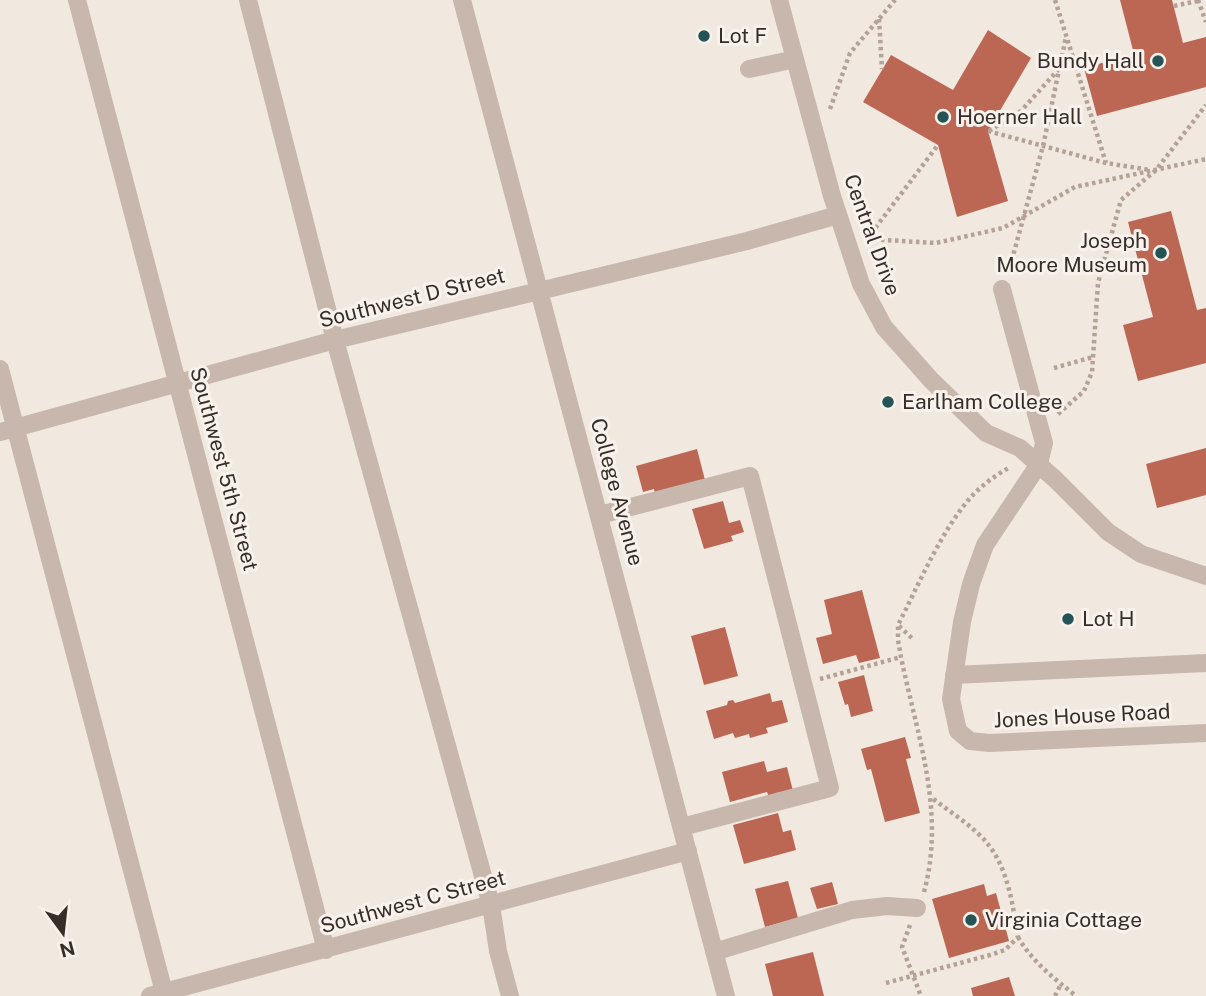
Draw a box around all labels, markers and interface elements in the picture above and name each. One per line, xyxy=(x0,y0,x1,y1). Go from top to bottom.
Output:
place label: Lot F xyxy=(718,23,767,48)
marker: Lot F xyxy=(696,28,712,44)
place label: Bundy Hall xyxy=(1037,48,1144,73)
marker: Bundy Hall xyxy=(1150,53,1166,69)
place label: Hoerner Hall xyxy=(957,104,1082,129)
marker: Hoerner Hall xyxy=(935,109,951,125)
street label: Central Drive xyxy=(839,171,906,299)
place label: Joseph Moore Museum xyxy=(996,228,1147,277)
marker: Joseph Moore Museum xyxy=(1153,245,1169,261)
street label: Southwest D Street xyxy=(316,262,507,333)
street label: Southwest 5th Street xyxy=(185,364,264,573)
place label: Earlham College xyxy=(902,389,1063,414)
marker: Earlham College xyxy=(880,394,896,410)
street label: College Avenue xyxy=(586,415,649,568)
place label: Lot H xyxy=(1082,606,1134,631)
marker: Lot H xyxy=(1060,611,1076,627)
street label: Jones House Road xyxy=(993,698,1171,733)
street label: Southwest C Street xyxy=(318,865,508,938)
north arrow xyxy=(28,898,98,968)
place label: Virginia Cottage xyxy=(985,907,1142,932)
marker: Virginia Cottage xyxy=(963,912,979,928)
text: N xyxy=(57,937,77,962)

